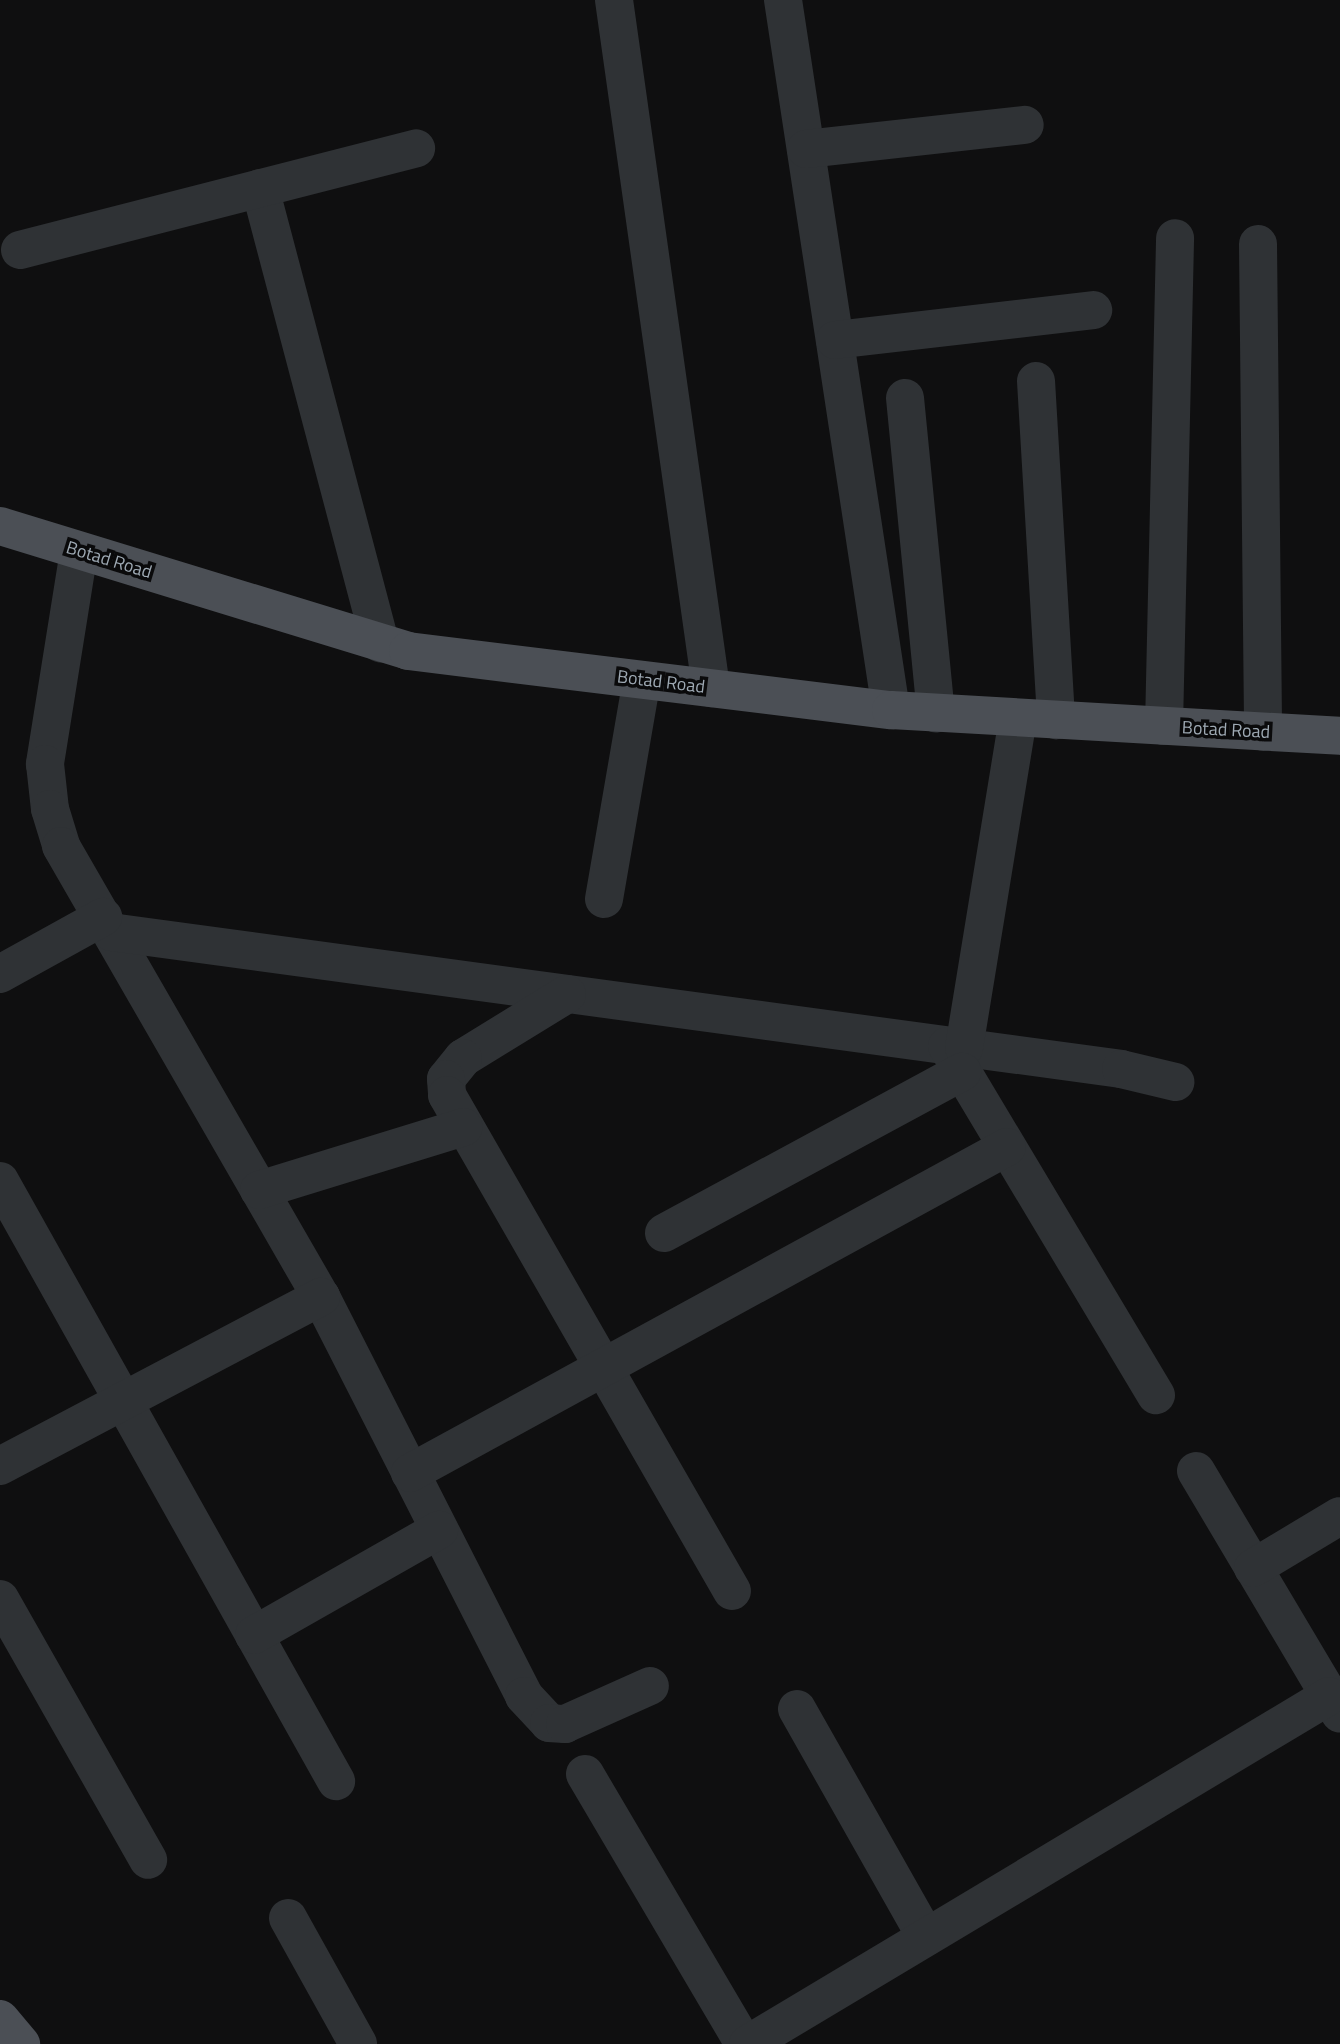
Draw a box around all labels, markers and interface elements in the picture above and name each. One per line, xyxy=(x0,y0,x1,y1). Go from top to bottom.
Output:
street label: Botad Road xyxy=(64,537,154,583)
street label: Botad Road xyxy=(616,666,706,698)
street label: Botad Road xyxy=(1181,717,1271,743)

